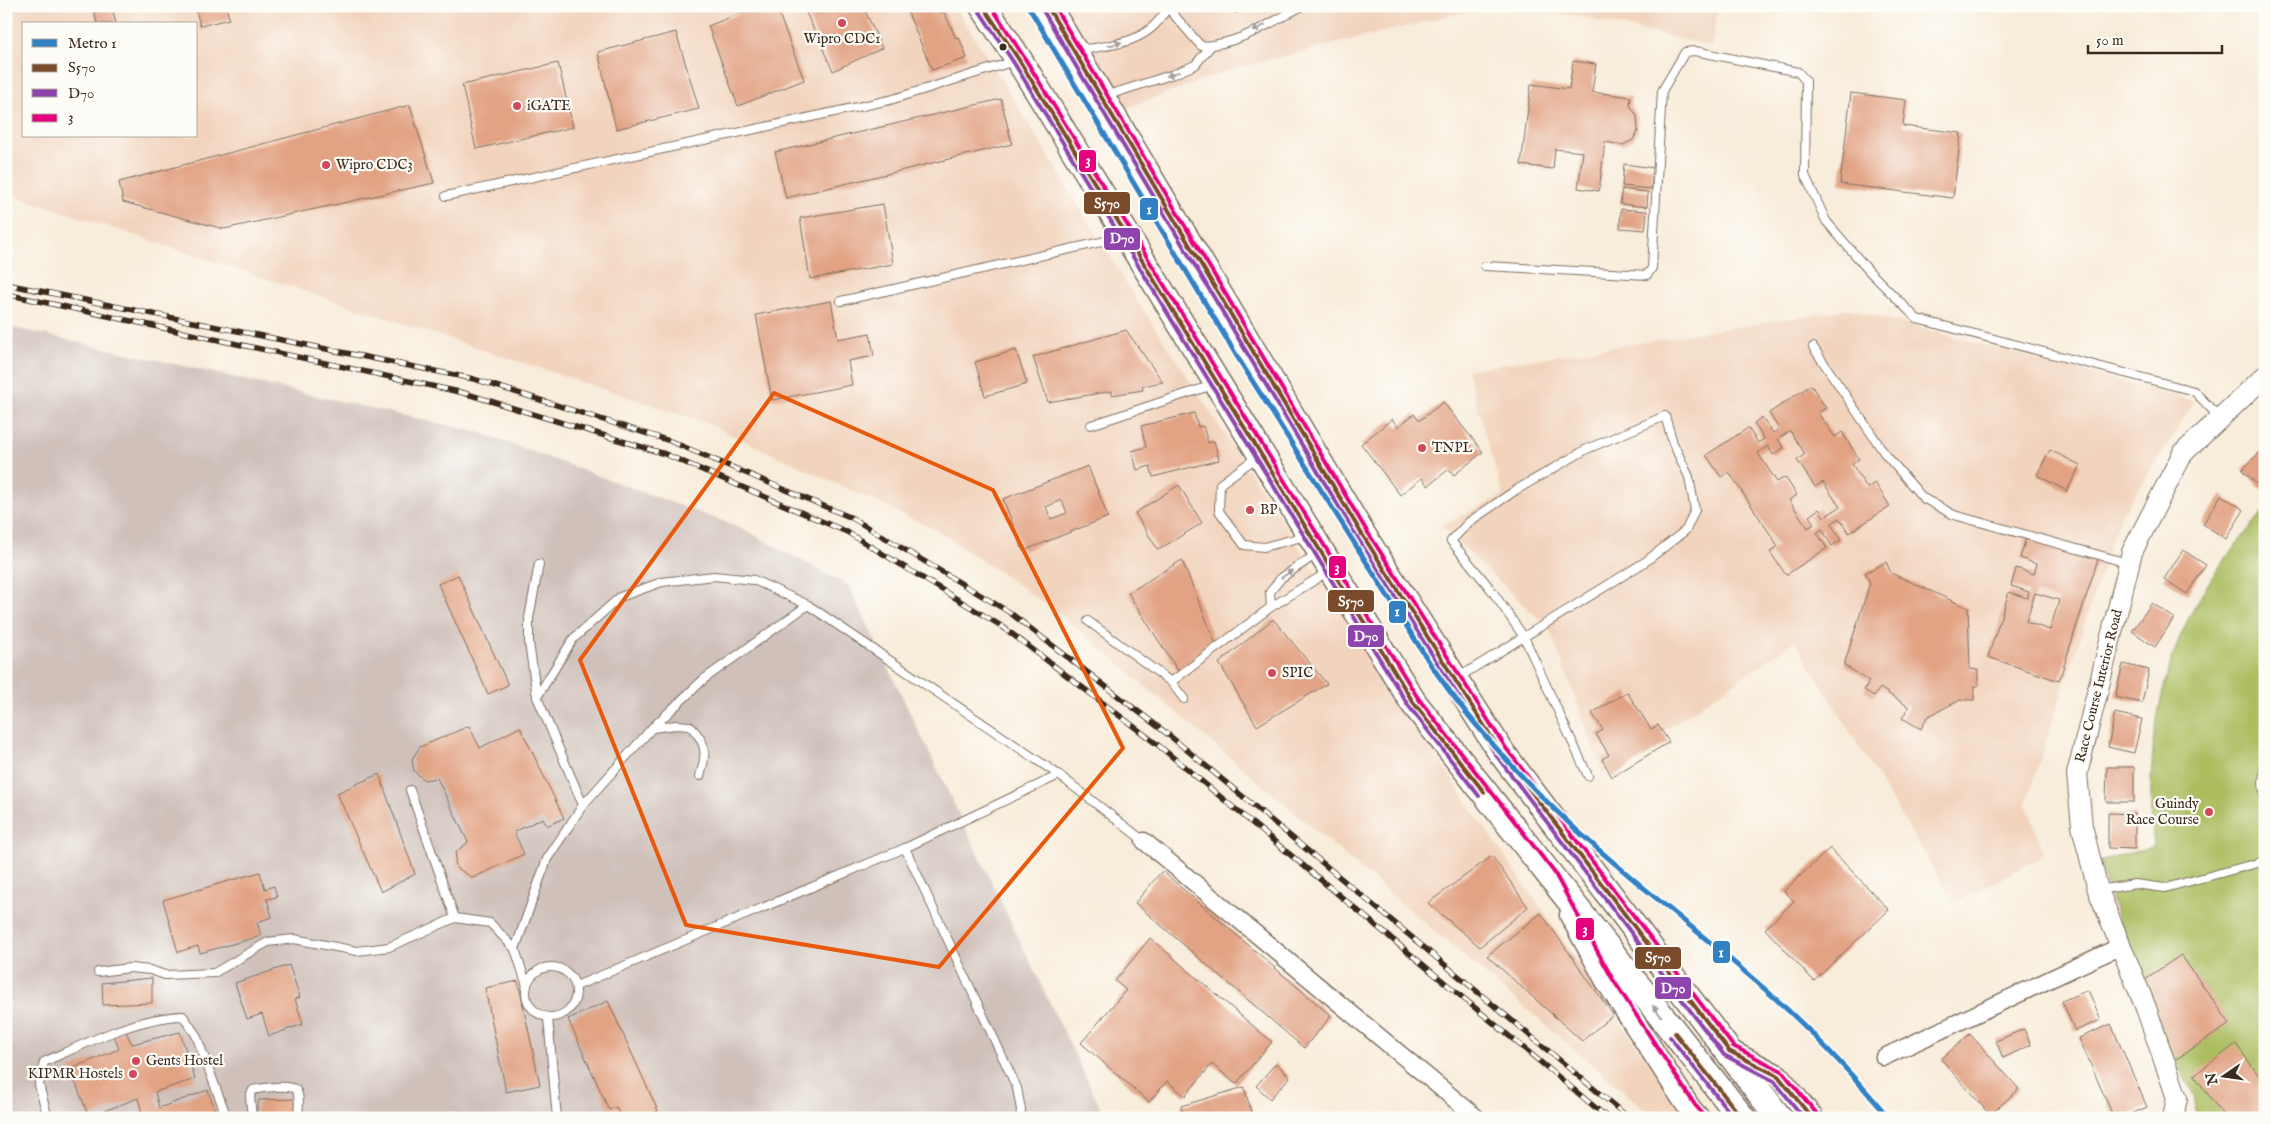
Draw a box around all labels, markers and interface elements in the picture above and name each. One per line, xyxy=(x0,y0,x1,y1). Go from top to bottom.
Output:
marker: Wipro CDC1 xyxy=(836,17,848,29)
legend xyxy=(22,22,198,138)
scale bar xyxy=(2088,22,2222,54)
one-way arrow xyxy=(1252,24,1266,32)
place label: Wipro CDC1 xyxy=(804,30,880,48)
text: 50 m xyxy=(2096,31,2124,50)
text: Metro 1 xyxy=(68,34,116,53)
one-way arrow xyxy=(1108,40,1123,48)
unlabelled marker xyxy=(998,42,1008,52)
text: S570 xyxy=(68,58,96,77)
one-way arrow xyxy=(1165,70,1180,78)
text: D70 xyxy=(68,84,94,103)
place label: iGATE xyxy=(527,97,571,115)
marker: iGATE xyxy=(511,100,523,112)
text: 3 xyxy=(68,108,74,127)
line badge: 3 xyxy=(1078,149,1097,173)
text: 3 xyxy=(1085,152,1091,170)
place label: Wipro CDC3 xyxy=(336,156,413,174)
marker: Wipro CDC3 xyxy=(320,159,332,171)
line badge: S570 xyxy=(1083,191,1131,215)
text: S570 xyxy=(1094,195,1120,213)
line badge: 1 xyxy=(1139,197,1159,221)
text: 1 xyxy=(1146,201,1152,219)
line badge: D70 xyxy=(1103,227,1141,251)
text: D70 xyxy=(1110,230,1134,248)
place label: TNPL xyxy=(1432,439,1473,457)
marker: TNPL xyxy=(1416,442,1428,454)
place label: BP xyxy=(1260,501,1277,519)
marker: BP xyxy=(1244,504,1256,516)
line badge: 3 xyxy=(1328,555,1347,579)
text: 3 xyxy=(1334,559,1340,577)
one-way arrow xyxy=(1280,569,1294,579)
line badge: S570 xyxy=(1327,589,1375,613)
text: S570 xyxy=(1338,593,1364,611)
line badge: 1 xyxy=(1388,600,1407,624)
text: 1 xyxy=(1394,603,1400,621)
street label: Race Course Interior Road xyxy=(2071,607,2127,764)
line badge: D70 xyxy=(1347,624,1385,648)
text: D70 xyxy=(1354,628,1378,646)
place label: SPIC xyxy=(1282,664,1313,682)
marker: SPIC xyxy=(1266,667,1278,679)
place label: Guindy Race Course xyxy=(2126,795,2200,829)
marker: Guindy Race Course xyxy=(2203,806,2215,818)
line badge: 3 xyxy=(1575,917,1595,941)
text: 3 xyxy=(1582,921,1588,939)
line badge: 1 xyxy=(1712,940,1731,964)
text: 1 xyxy=(1718,944,1724,962)
line badge: S570 xyxy=(1634,946,1682,970)
text: S570 xyxy=(1645,949,1671,967)
line badge: D70 xyxy=(1654,976,1692,1000)
text: D70 xyxy=(1661,980,1685,998)
one-way arrow xyxy=(1652,1005,1663,1018)
place label: Gents Hostel xyxy=(146,1052,223,1070)
north arrow xyxy=(2198,1052,2248,1102)
marker: Gents Hostel xyxy=(130,1055,142,1067)
place label: KIPMR Hostels xyxy=(28,1065,123,1083)
marker: KIPMR Hostels xyxy=(127,1068,139,1080)
text: N xyxy=(2202,1071,2223,1088)

